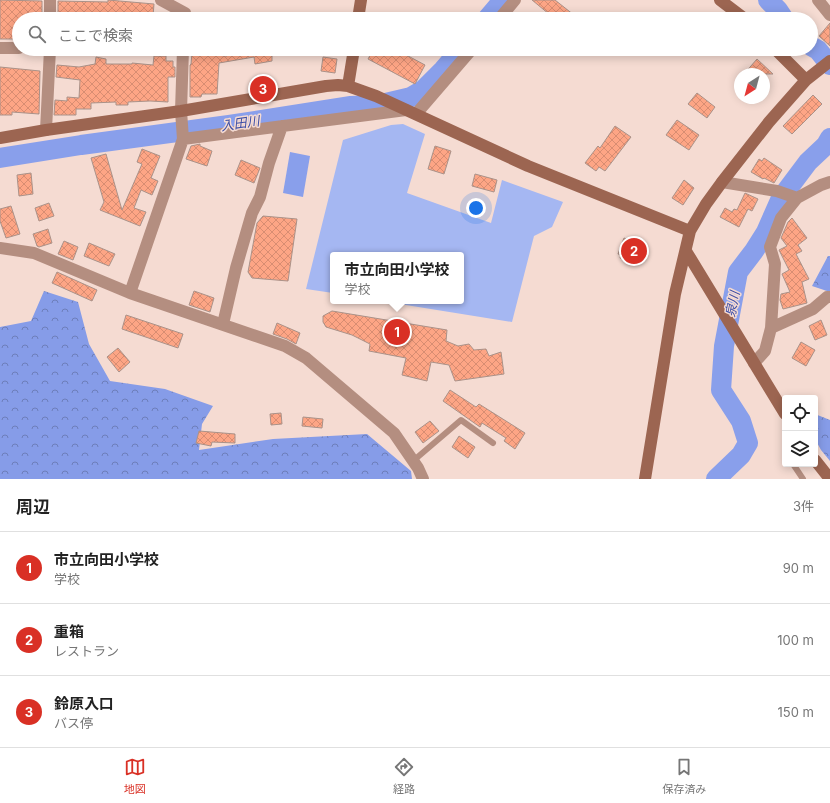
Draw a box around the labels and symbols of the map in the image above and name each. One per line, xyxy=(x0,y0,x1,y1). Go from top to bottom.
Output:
north arrow xyxy=(734,68,770,104)
pin: 3 xyxy=(250,74,276,104)
water label: 入田川 xyxy=(220,112,262,134)
your location xyxy=(466,198,486,218)
pin: 2 xyxy=(621,236,647,266)
water label: 泉川 xyxy=(722,288,743,318)
pin: 1 xyxy=(384,317,410,347)

